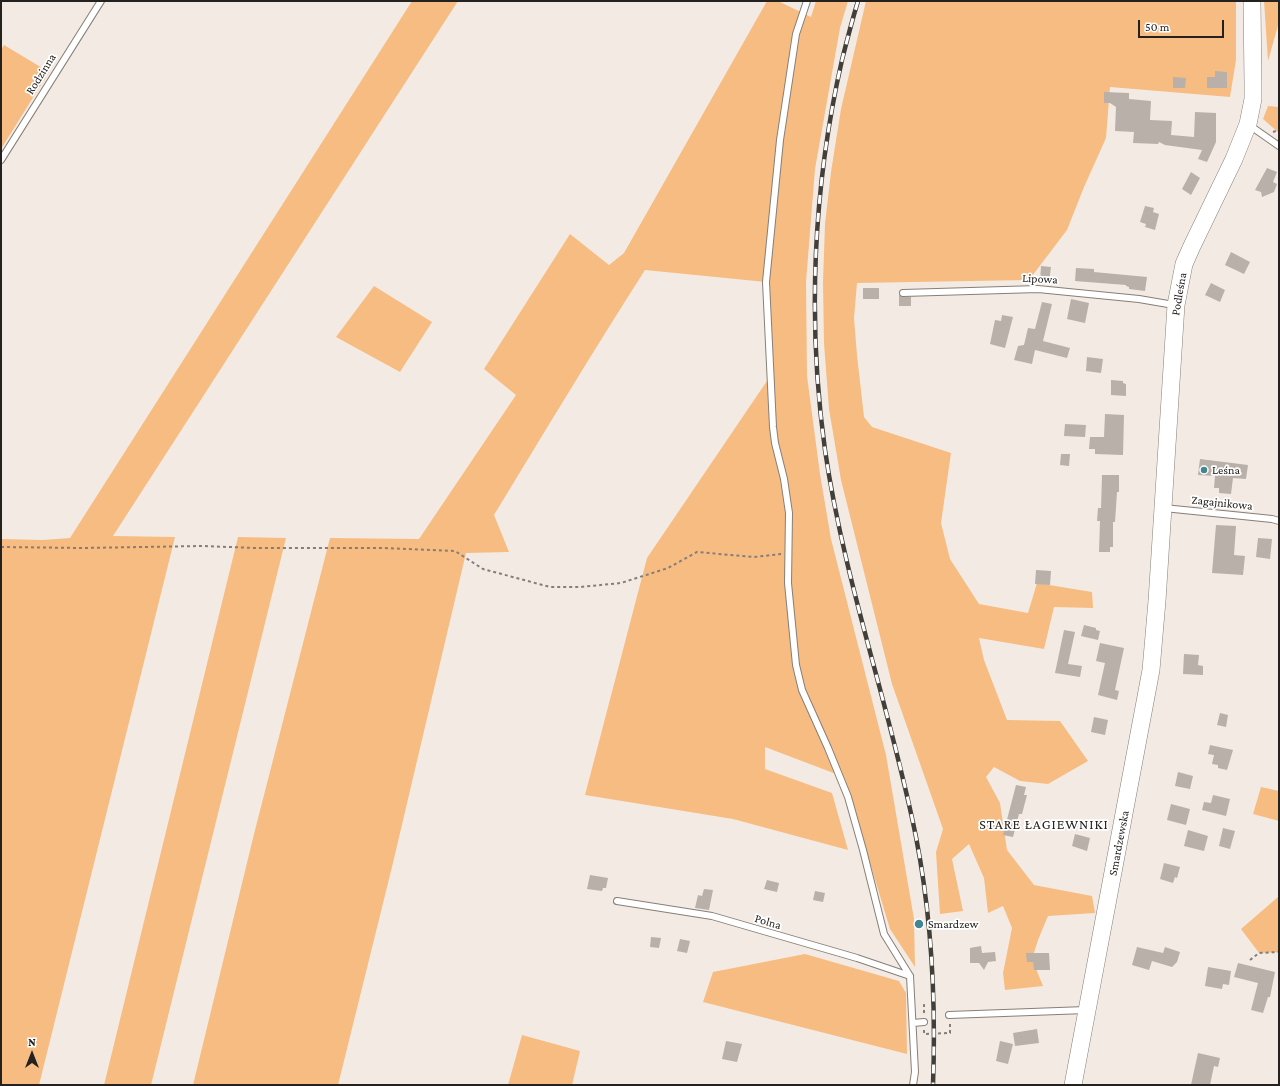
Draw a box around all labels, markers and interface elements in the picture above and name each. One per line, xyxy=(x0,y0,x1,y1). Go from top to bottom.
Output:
scale bar xyxy=(1140,12,1226,38)
text: 50 m xyxy=(1145,20,1169,34)
street label: Rodzinna xyxy=(23,51,59,97)
street label: Lipowa xyxy=(1022,271,1058,287)
street label: Podleśna xyxy=(1168,271,1190,317)
place label: Leśna xyxy=(1212,463,1240,477)
marker: Leśna xyxy=(1199,465,1209,475)
street label: Zagajnikowa xyxy=(1191,493,1253,513)
street label: Smardzewska xyxy=(1106,809,1132,877)
district label: STARE ŁAGIEWNIKI xyxy=(979,817,1109,833)
street label: Polna xyxy=(753,911,783,933)
place label: Smardzew xyxy=(928,917,978,931)
marker: Smardzew xyxy=(913,918,925,930)
north arrow xyxy=(12,1034,52,1074)
text: N xyxy=(28,1036,36,1048)

